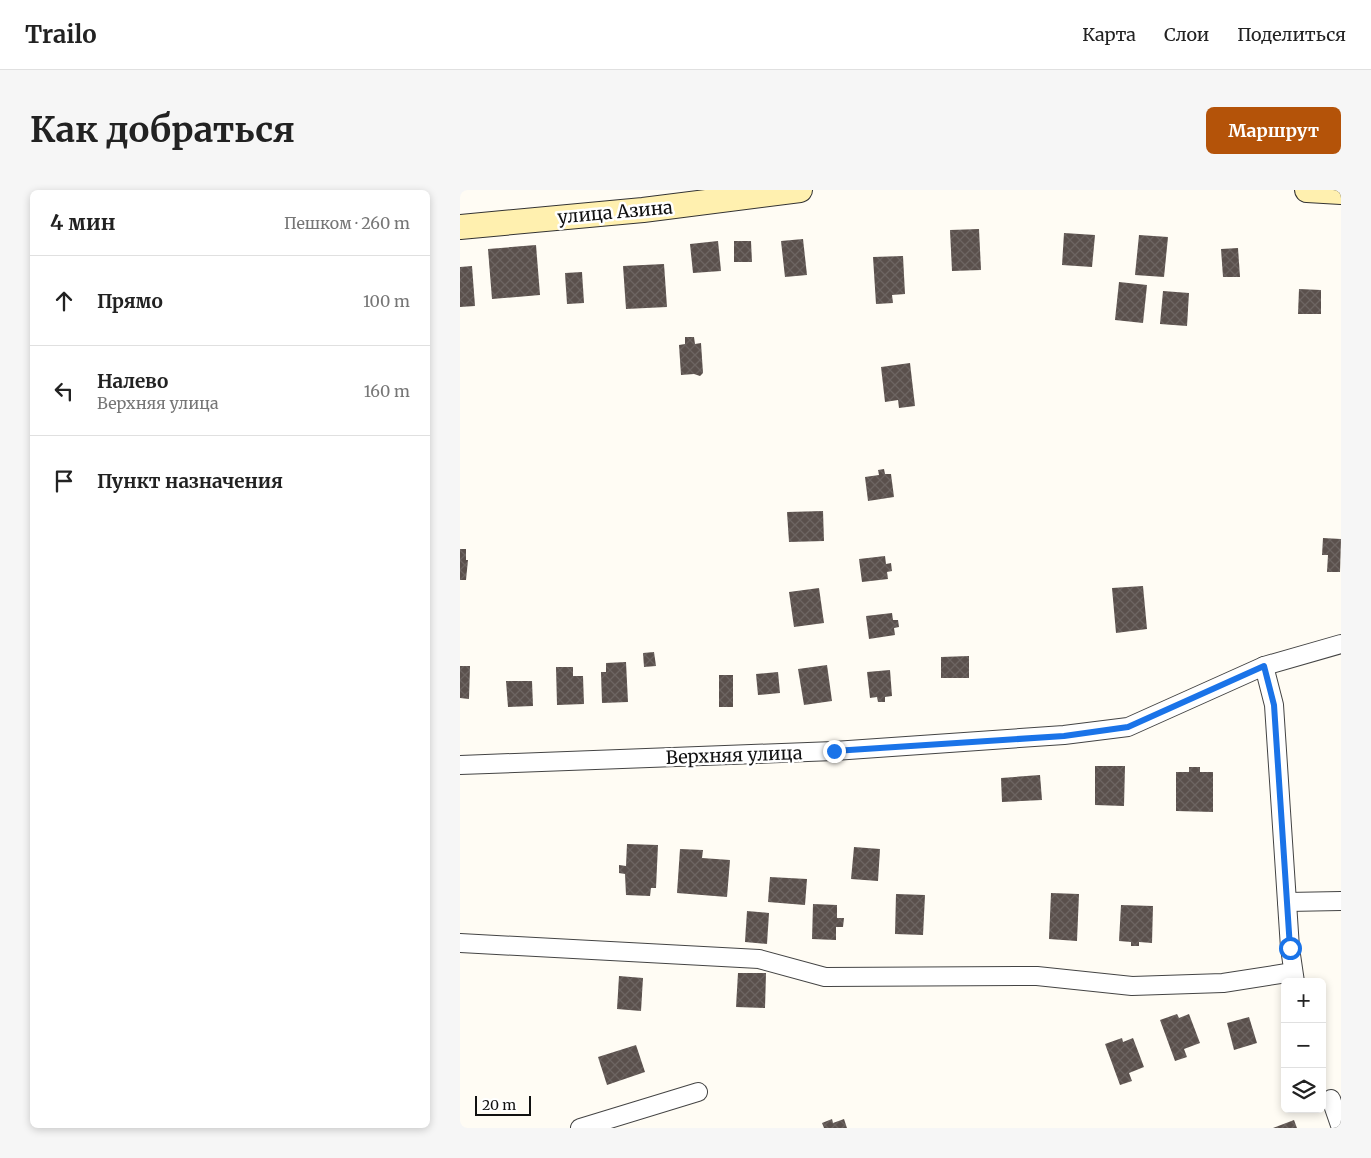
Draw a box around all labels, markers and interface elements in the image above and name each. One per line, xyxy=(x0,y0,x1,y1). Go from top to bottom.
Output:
text: Trailo xyxy=(25,19,97,50)
text: Карта xyxy=(1082,23,1136,46)
text: Слои xyxy=(1164,23,1209,46)
text: Поделиться xyxy=(1237,23,1346,46)
button: Маршрут xyxy=(1206,107,1341,154)
text: Как добраться xyxy=(30,108,295,152)
street label: улица Азина xyxy=(556,195,674,228)
text: 4 мин xyxy=(50,209,115,236)
text: Пешком · 260 m xyxy=(284,213,410,233)
icon: ahead xyxy=(50,287,78,315)
text: Прямо xyxy=(97,289,163,313)
text: 100 m xyxy=(363,291,410,311)
text: Налево xyxy=(97,369,168,393)
icon: left xyxy=(50,377,78,405)
text: 160 m xyxy=(364,381,410,401)
text: Верхняя улица xyxy=(97,393,219,413)
icon: arrive xyxy=(50,467,78,495)
text: Пункт назначения xyxy=(97,469,283,493)
route end xyxy=(823,740,846,763)
street label: Верхняя улица xyxy=(665,741,803,769)
route start xyxy=(1279,937,1302,960)
map controls xyxy=(1281,978,1326,1113)
button: + xyxy=(1281,978,1326,1023)
button: − xyxy=(1281,1023,1326,1068)
button: layers xyxy=(1281,1068,1326,1113)
scale bar xyxy=(475,1093,531,1116)
text: 20 m xyxy=(482,1096,516,1114)

